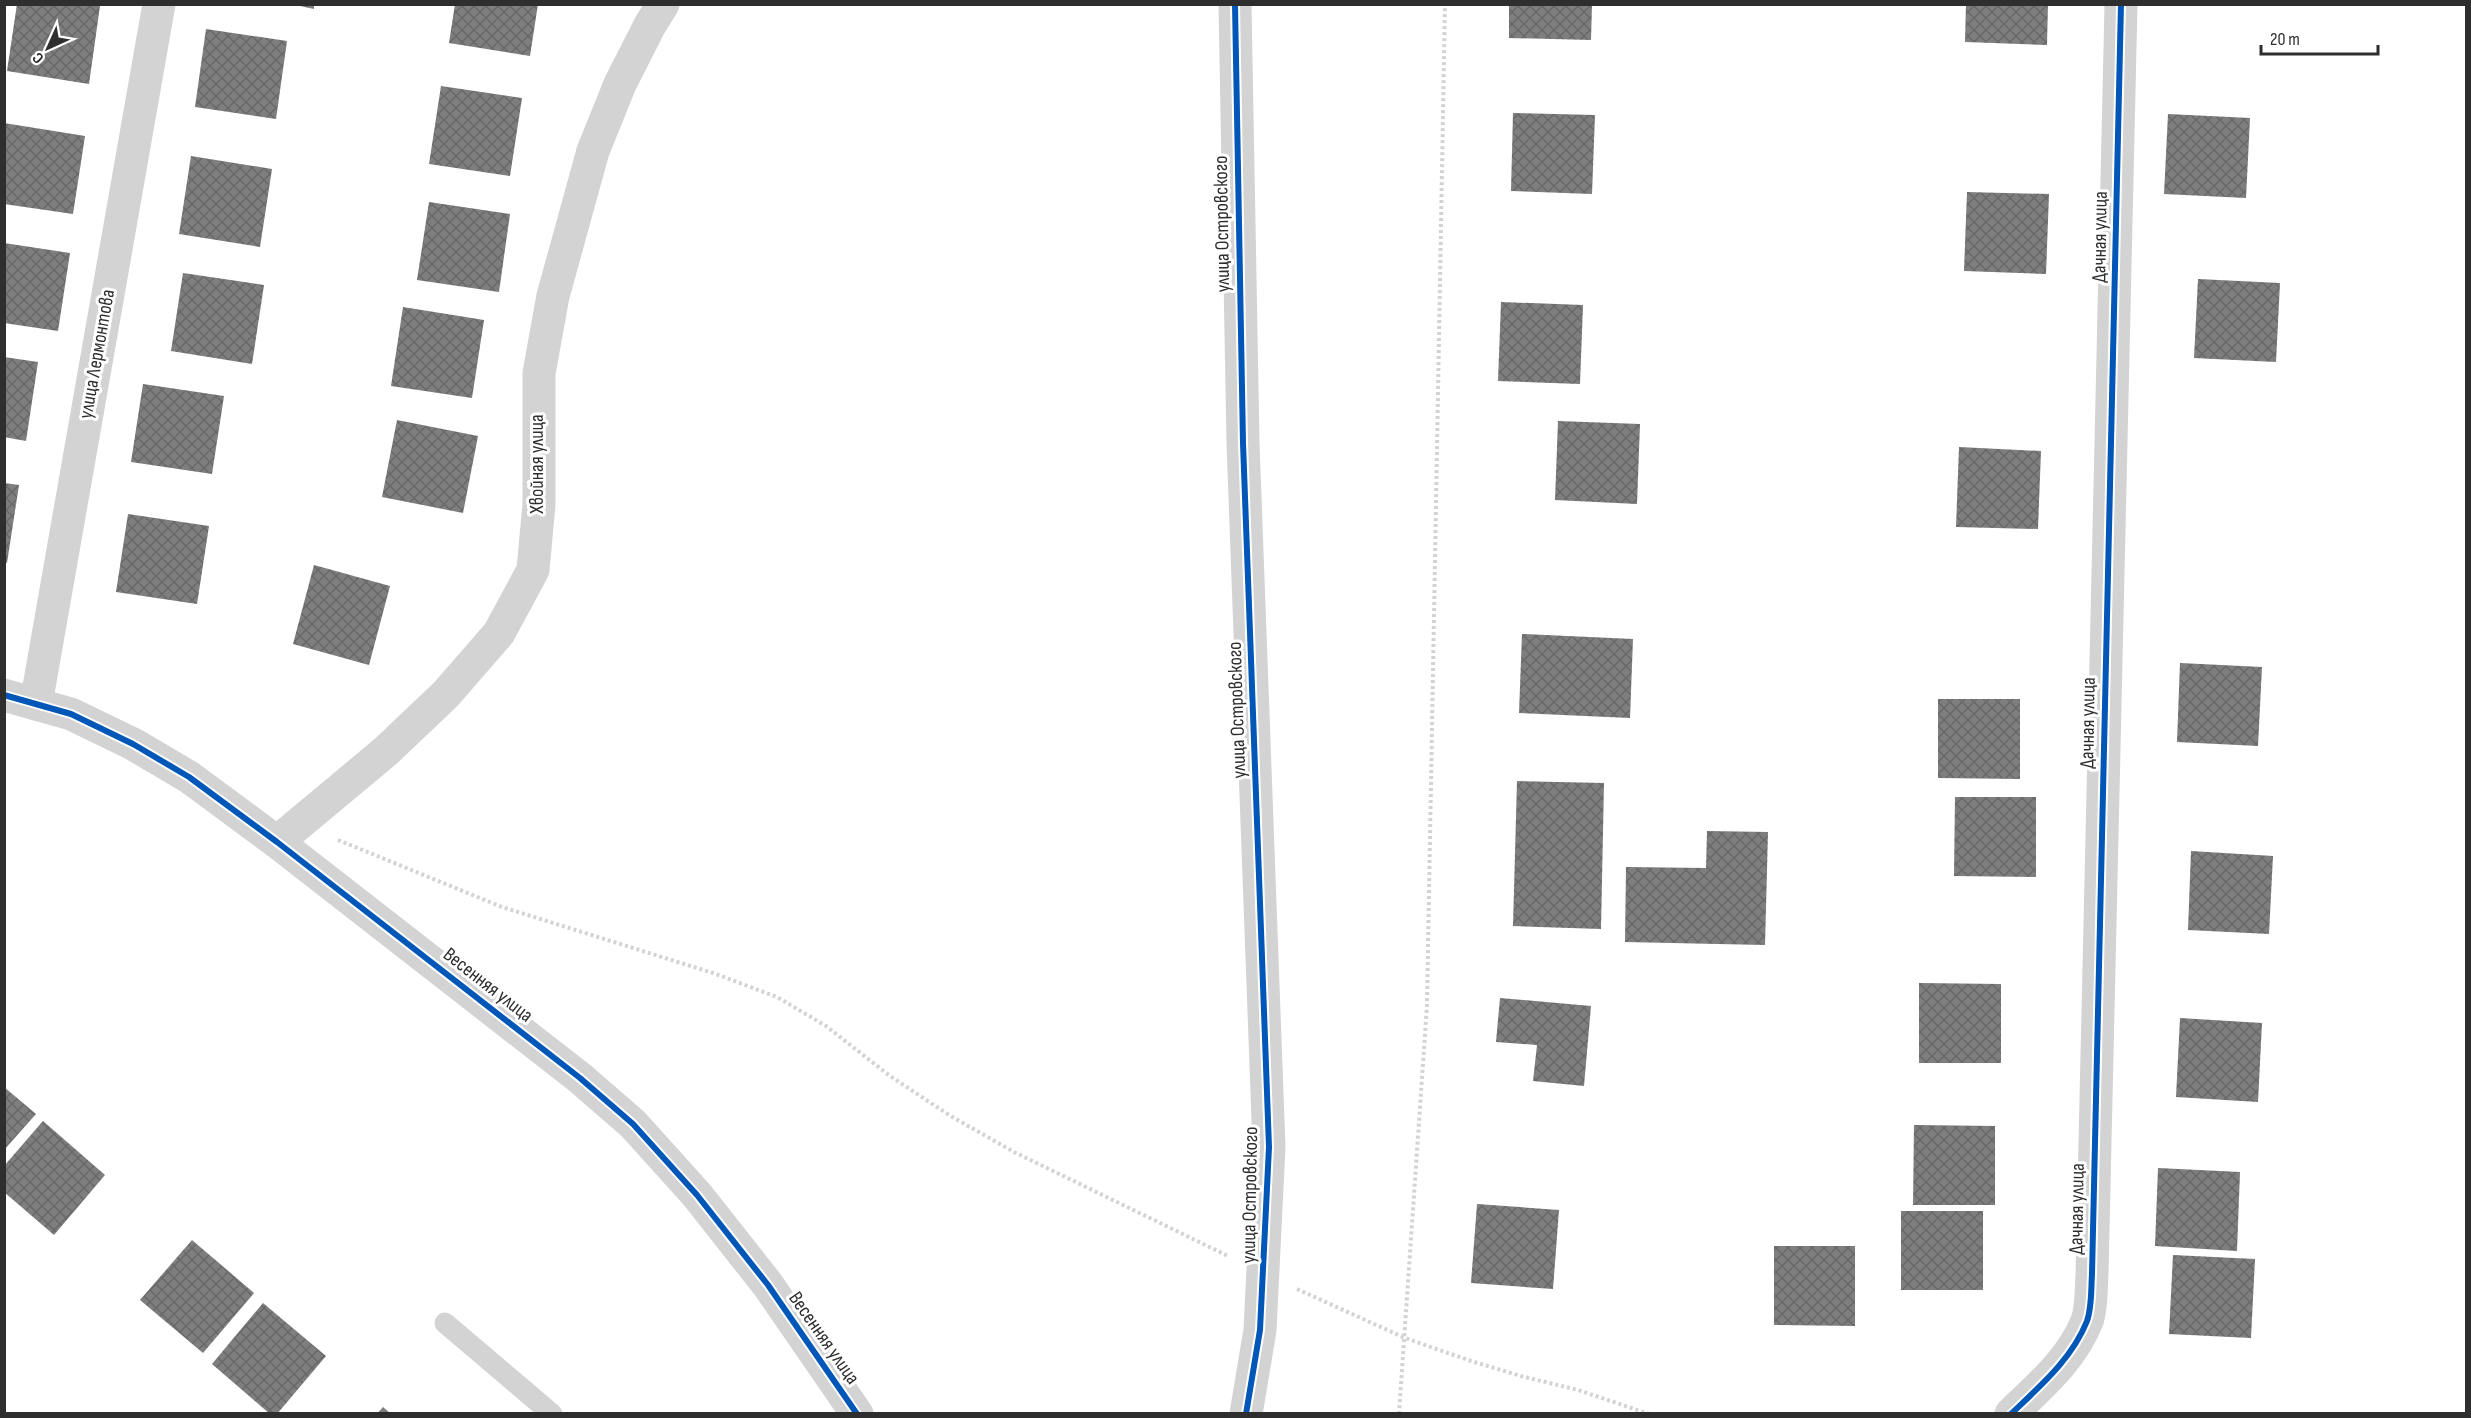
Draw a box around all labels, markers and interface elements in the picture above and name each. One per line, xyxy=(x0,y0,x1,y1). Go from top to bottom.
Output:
north arrow xyxy=(18,18,78,78)
scale bar xyxy=(2261,18,2378,56)
text: 20 m xyxy=(2270,29,2300,50)
text: С xyxy=(29,48,48,67)
street label: улица Островского xyxy=(1209,155,1235,293)
street label: Дачная улица xyxy=(2087,191,2113,283)
street label: улица Лермонтова xyxy=(74,287,120,421)
street label: Хвойная улица xyxy=(525,414,549,515)
street label: улица Островского xyxy=(1223,641,1251,779)
street label: Дачная улица xyxy=(2075,677,2101,769)
street label: Весенняя улица xyxy=(438,942,538,1028)
street label: улица Островского xyxy=(1237,1126,1263,1264)
street label: Дачная улица xyxy=(2064,1163,2090,1255)
street label: Весенняя улица xyxy=(783,1287,865,1389)

